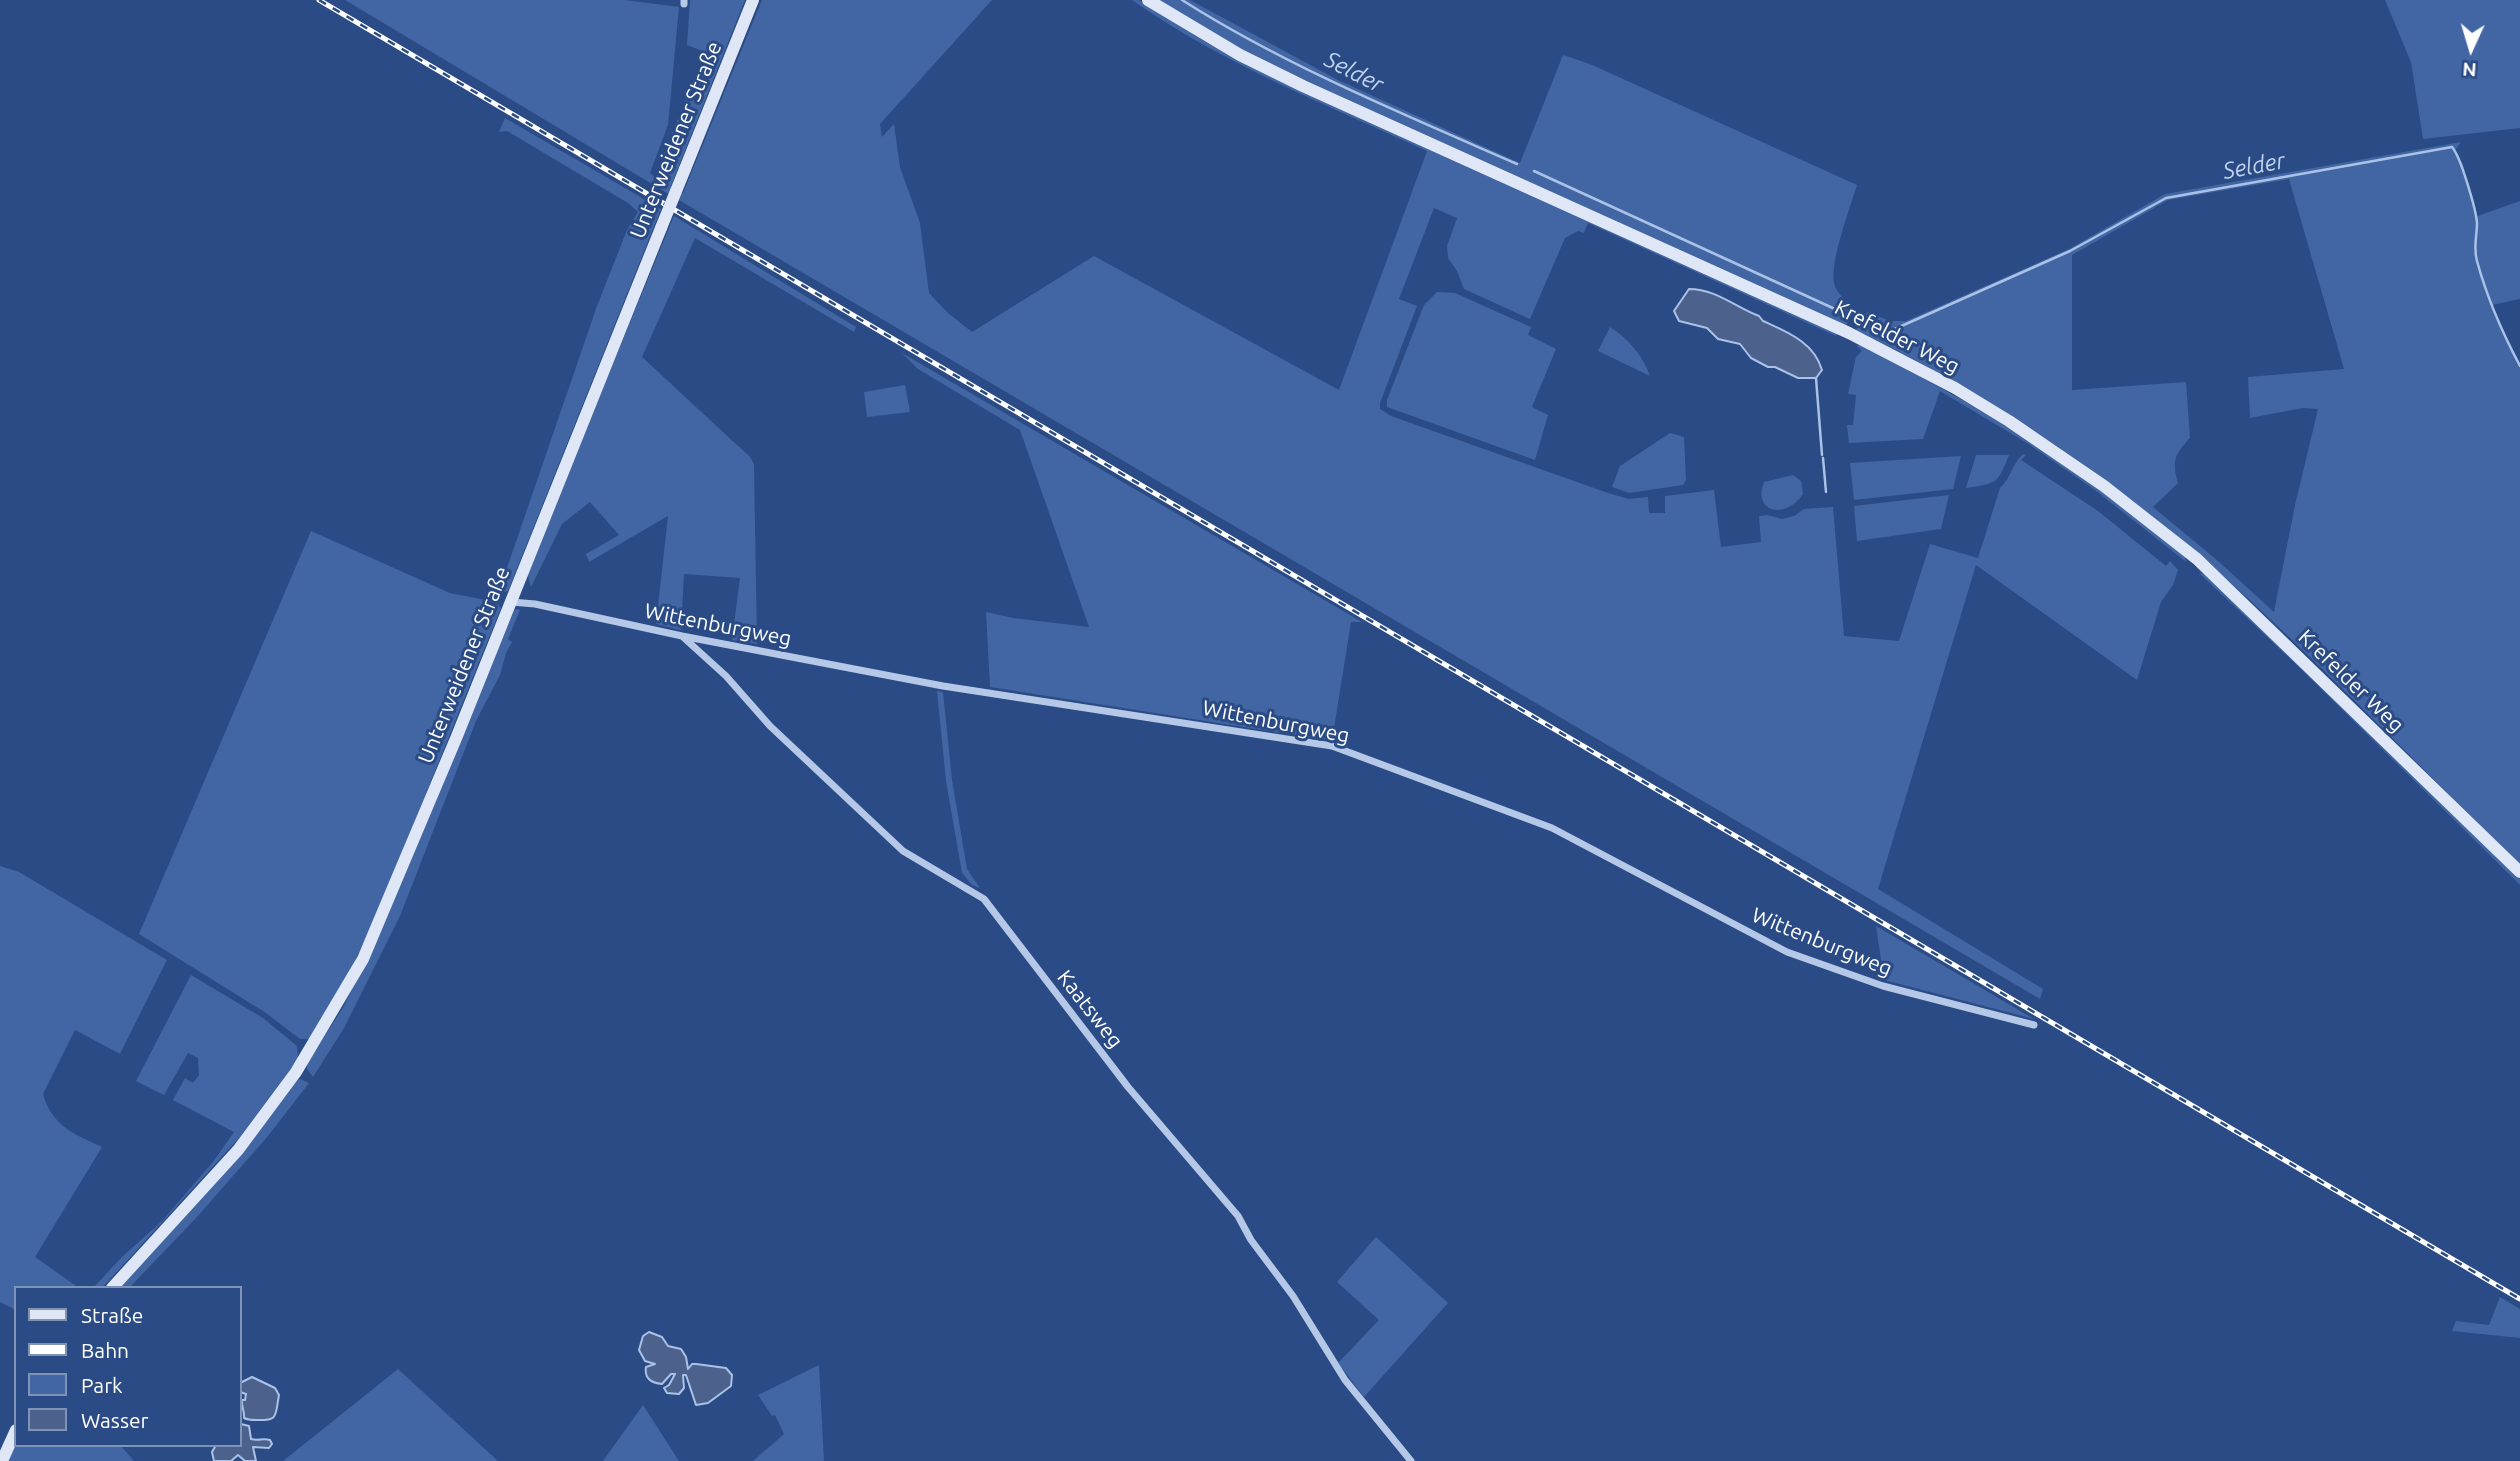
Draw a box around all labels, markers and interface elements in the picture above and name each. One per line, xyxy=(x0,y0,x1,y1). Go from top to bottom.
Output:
north arrow xyxy=(2436,14,2506,84)
street label: Unterweidener Straße xyxy=(625,38,727,242)
water label: Selder xyxy=(1320,45,1388,99)
text: N xyxy=(2462,58,2477,81)
water label: Selder xyxy=(2221,147,2287,185)
street label: Krefelder Weg xyxy=(1830,295,1964,379)
street label: Unterweidener Straße xyxy=(413,563,515,767)
street label: Wittenburgweg xyxy=(642,598,794,652)
street label: Krefelder Weg xyxy=(2293,624,2409,738)
street label: Wittenburgweg xyxy=(1200,695,1352,749)
street label: Wittenburgweg xyxy=(1748,902,1896,982)
street label: Kaatsweg xyxy=(1052,965,1128,1053)
legend xyxy=(14,1286,242,1447)
text: Straße xyxy=(81,1303,143,1327)
text: Bahn xyxy=(81,1338,129,1362)
text: Park xyxy=(81,1373,123,1397)
text: Wasser xyxy=(81,1408,149,1432)

